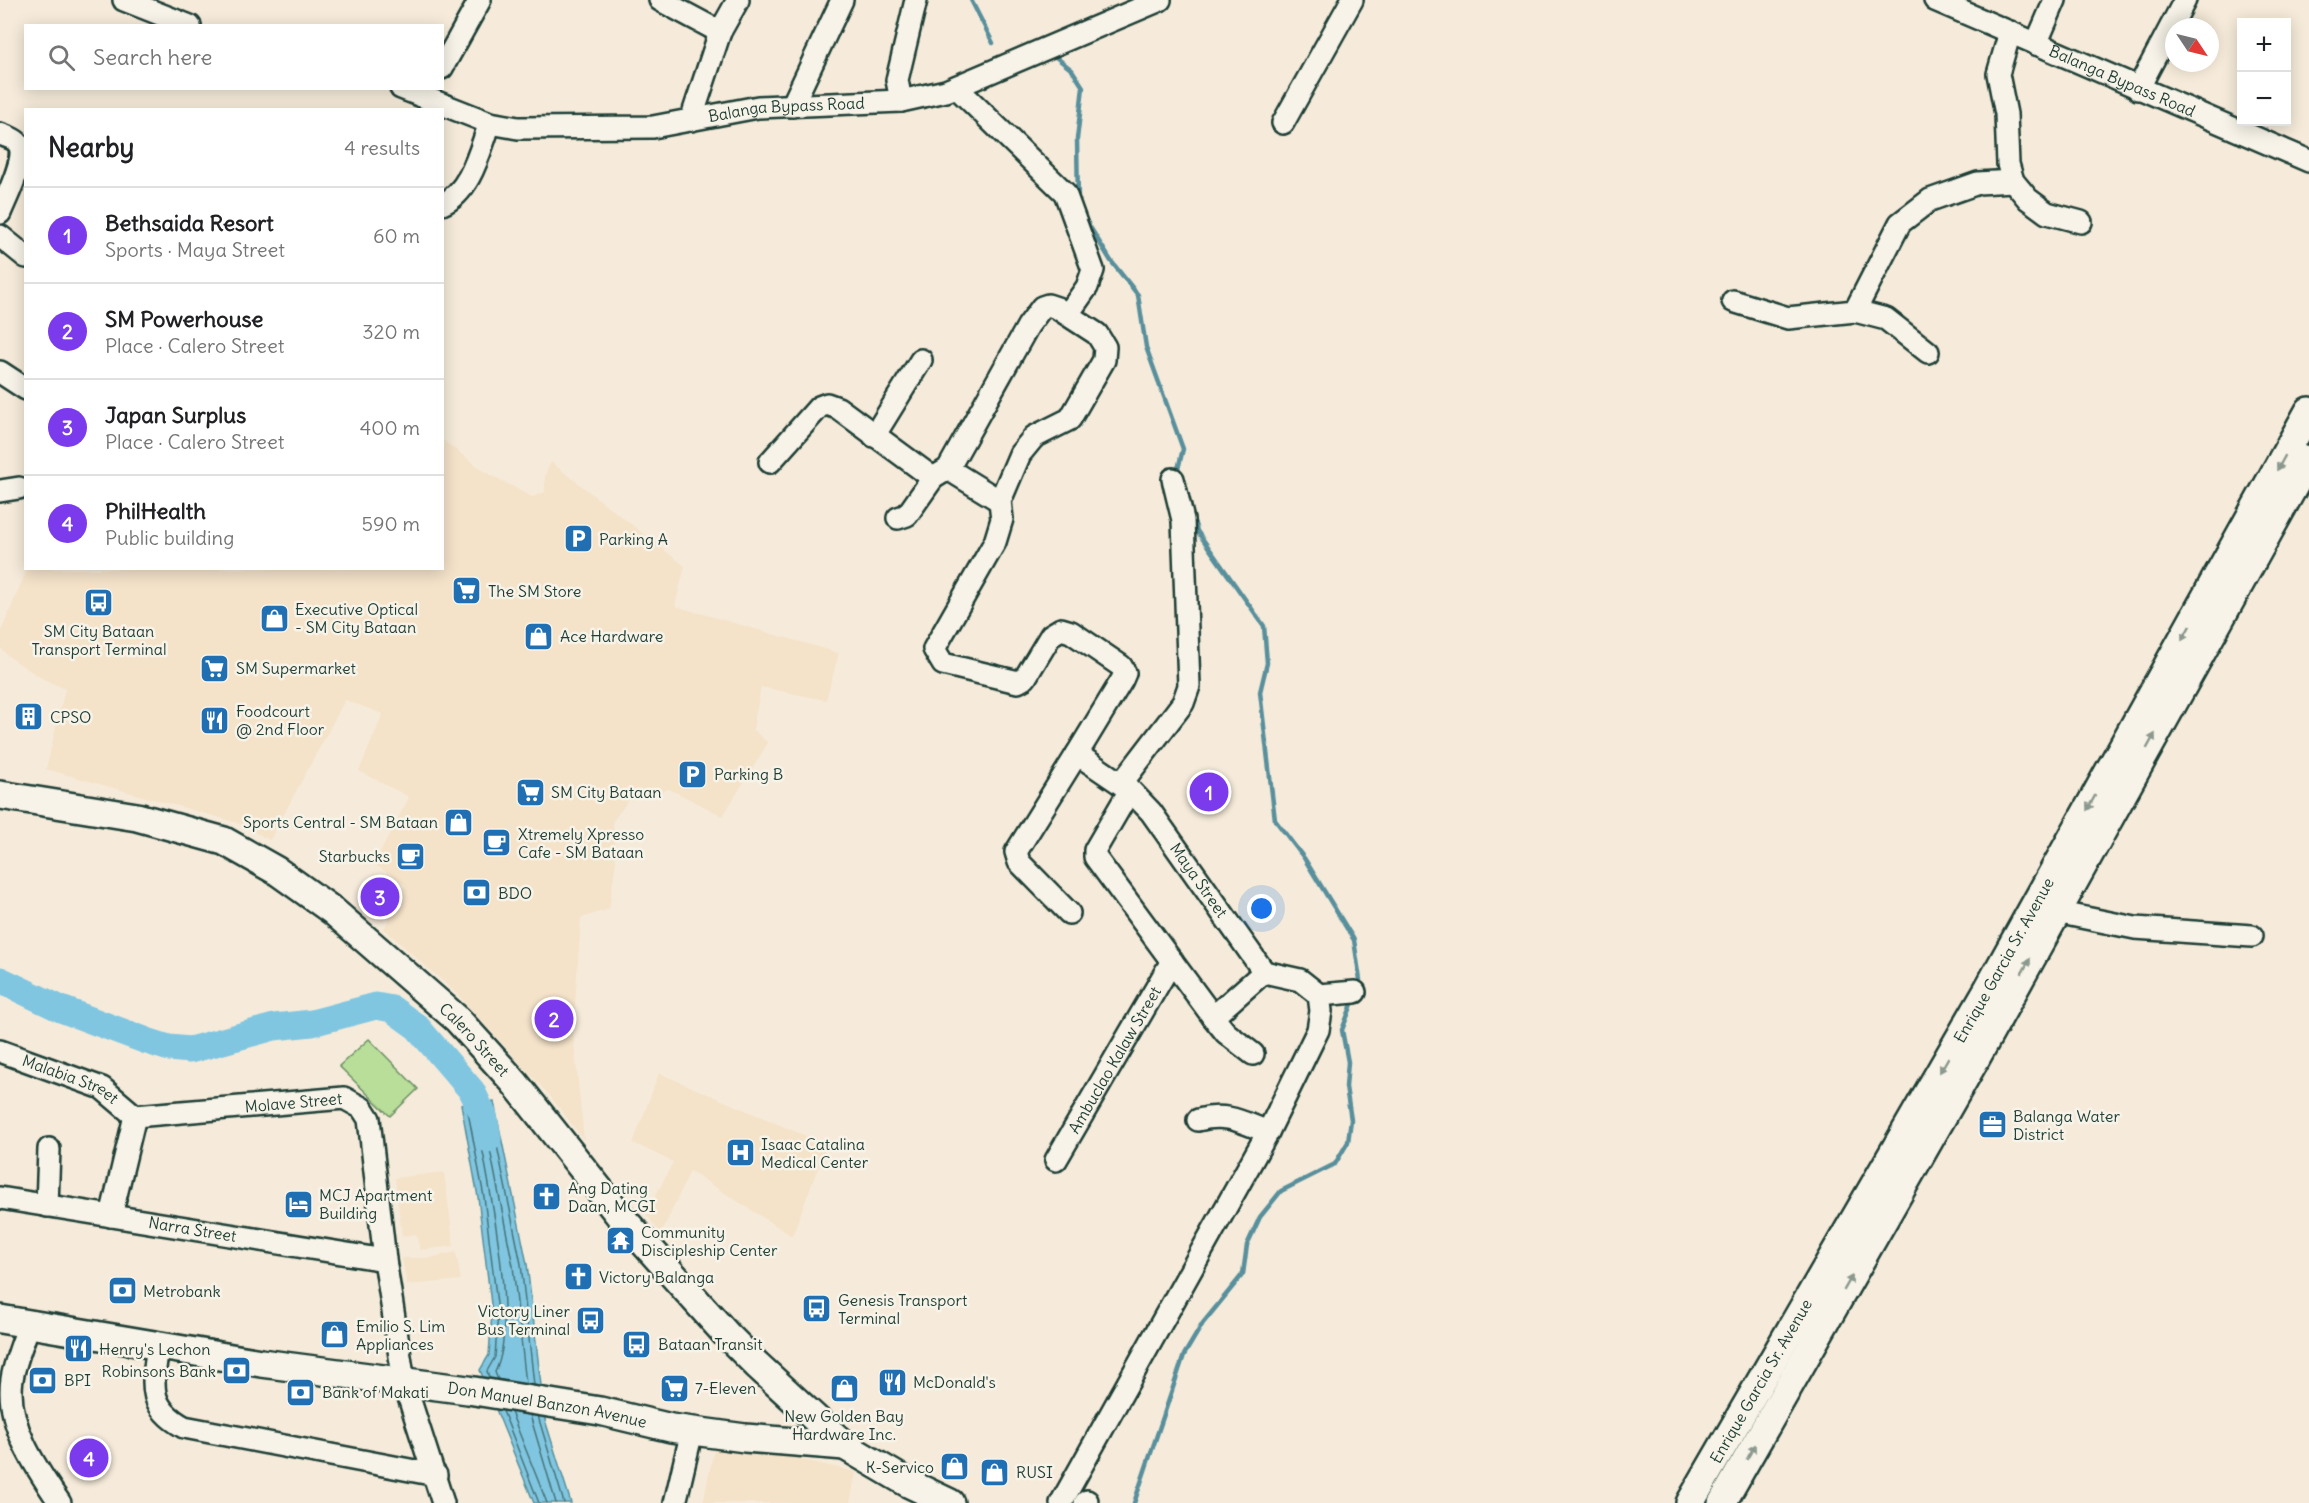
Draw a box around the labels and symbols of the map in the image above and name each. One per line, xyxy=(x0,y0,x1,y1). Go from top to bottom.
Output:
north arrow xyxy=(2165,18,2219,72)
street label: Balanga Bypass Road xyxy=(2046,40,2199,121)
street label: Balanga Bypass Road xyxy=(706,93,865,126)
one-way arrow xyxy=(2276,454,2286,471)
parking icon: Parking A xyxy=(562,523,594,555)
place label: Parking A xyxy=(599,529,668,549)
supermarket icon: The SM Store xyxy=(451,575,483,607)
place label: The SM Store xyxy=(488,581,581,601)
bus stop icon: SM City Bataan Transport Terminal xyxy=(83,587,115,619)
place label: Executive Optical - SM City Bataan xyxy=(295,599,418,637)
shop icon: Executive Optical - SM City Bataan xyxy=(258,602,290,634)
shop icon: Ace Hardware xyxy=(523,620,555,652)
place label: SM City Bataan Transport Terminal xyxy=(31,621,167,659)
one-way arrow xyxy=(2181,625,2191,642)
place label: Ace Hardware xyxy=(560,626,663,646)
supermarket icon: SM Supermarket xyxy=(199,652,231,684)
place label: SM Supermarket xyxy=(236,658,357,678)
building icon: CPSO xyxy=(13,701,45,733)
place label: Foodcourt @ 2nd Floor xyxy=(236,701,325,739)
restaurant icon: Foodcourt @ 2nd Floor xyxy=(199,704,231,736)
place label: CPSO xyxy=(50,707,91,727)
one-way arrow xyxy=(2146,733,2157,749)
parking icon: Parking B xyxy=(677,758,709,790)
place label: Parking B xyxy=(714,764,783,784)
pin: 1 xyxy=(1190,770,1228,814)
supermarket icon: SM City Bataan xyxy=(514,776,546,808)
place label: SM City Bataan xyxy=(551,782,662,802)
one-way arrow xyxy=(2086,795,2096,812)
shop icon: Sports Central - SM Bataan xyxy=(443,806,475,838)
place label: Sports Central - SM Bataan xyxy=(243,812,438,832)
place label: Xtremely Xpresso Cafe - SM Bataan xyxy=(518,824,644,862)
cafe icon: Xtremely Xpresso Cafe - SM Bataan xyxy=(481,827,513,859)
street label: Maya Street xyxy=(1166,839,1233,922)
cafe icon: Starbucks xyxy=(395,840,427,872)
place label: Starbucks xyxy=(319,846,390,866)
pin: 3 xyxy=(360,874,400,920)
street label: Enrique Garcia Sr. Avenue xyxy=(1949,874,2058,1046)
bank icon: BDO xyxy=(461,877,493,909)
place label: BDO xyxy=(498,883,532,903)
your location xyxy=(1247,894,1276,923)
one-way arrow xyxy=(2021,958,2031,975)
street label: Ambuclao Kalaw Street xyxy=(1064,982,1165,1137)
pin: 2 xyxy=(534,996,574,1042)
street label: Calero Street xyxy=(435,998,514,1081)
street label: Malabia Street xyxy=(20,1050,123,1108)
one-way arrow xyxy=(1939,1057,1949,1074)
street label: Molave Street xyxy=(244,1088,343,1117)
place label: Balanga Water District xyxy=(2013,1106,2120,1144)
office icon: Balanga Water District xyxy=(1976,1109,2008,1141)
place label: Isaac Catalina Medical Center xyxy=(761,1134,869,1172)
hospital icon: Isaac Catalina Medical Center xyxy=(724,1137,756,1169)
place label: Ang Dating Daan, MCGI xyxy=(568,1178,656,1216)
church icon: Ang Dating Daan, MCGI xyxy=(531,1181,563,1213)
place label: MCJ Apartment Building xyxy=(319,1185,433,1223)
hotel icon: MCJ Apartment Building xyxy=(282,1188,314,1220)
street label: Narra Street xyxy=(147,1212,238,1246)
place label: Community Discipleship Center xyxy=(641,1222,778,1260)
temple icon: Community Discipleship Center xyxy=(604,1225,636,1257)
church icon: Victory Balanga xyxy=(562,1261,594,1293)
place label: Victory Balanga xyxy=(599,1267,714,1287)
one-way arrow xyxy=(1843,1274,1853,1291)
bank icon: Metrobank xyxy=(106,1275,138,1307)
place label: Metrobank xyxy=(143,1281,221,1301)
place label: Genesis Transport Terminal xyxy=(838,1290,968,1328)
bus stop icon: Genesis Transport Terminal xyxy=(801,1293,833,1325)
street label: Enrique Garcia Sr. Avenue xyxy=(1705,1295,1816,1467)
place label: Victory Liner Bus Terminal xyxy=(477,1301,570,1339)
bus stop icon: Victory Liner Bus Terminal xyxy=(575,1304,607,1336)
place label: Emilio S. Lim Appliances xyxy=(356,1316,445,1354)
shop icon: Emilio S. Lim Appliances xyxy=(319,1319,351,1351)
bus stop icon: Bataan Transit xyxy=(621,1328,653,1360)
restaurant icon: Henry's Lechon xyxy=(62,1333,94,1365)
place label: Bataan Transit xyxy=(658,1334,763,1354)
place label: Henry's Lechon xyxy=(99,1339,210,1359)
bank icon: Robinsons Bank xyxy=(221,1355,253,1387)
place label: Robinsons Bank xyxy=(102,1361,216,1381)
bank icon: BPI xyxy=(27,1364,59,1396)
restaurant icon: McDonald's xyxy=(876,1366,908,1398)
place label: BPI xyxy=(64,1370,91,1390)
supermarket icon: 7-Eleven xyxy=(658,1372,690,1404)
shop icon: New Golden Bay Hardware Inc. xyxy=(828,1372,860,1404)
place label: McDonald's xyxy=(913,1372,996,1392)
bank icon: Bank of Makati xyxy=(285,1376,317,1408)
street label: Don Manuel Banzon Avenue xyxy=(446,1377,649,1432)
place label: 7-Eleven xyxy=(695,1378,756,1398)
place label: Bank of Makati xyxy=(322,1382,429,1402)
place label: New Golden Bay Hardware Inc. xyxy=(784,1406,904,1444)
pin: 4 xyxy=(70,1436,109,1480)
one-way arrow xyxy=(1746,1443,1756,1460)
shop icon: K-Servico xyxy=(939,1451,971,1483)
shop icon: RUSI xyxy=(979,1456,1011,1488)
place label: K-Servico xyxy=(866,1457,934,1477)
place label: RUSI xyxy=(1016,1462,1053,1482)

